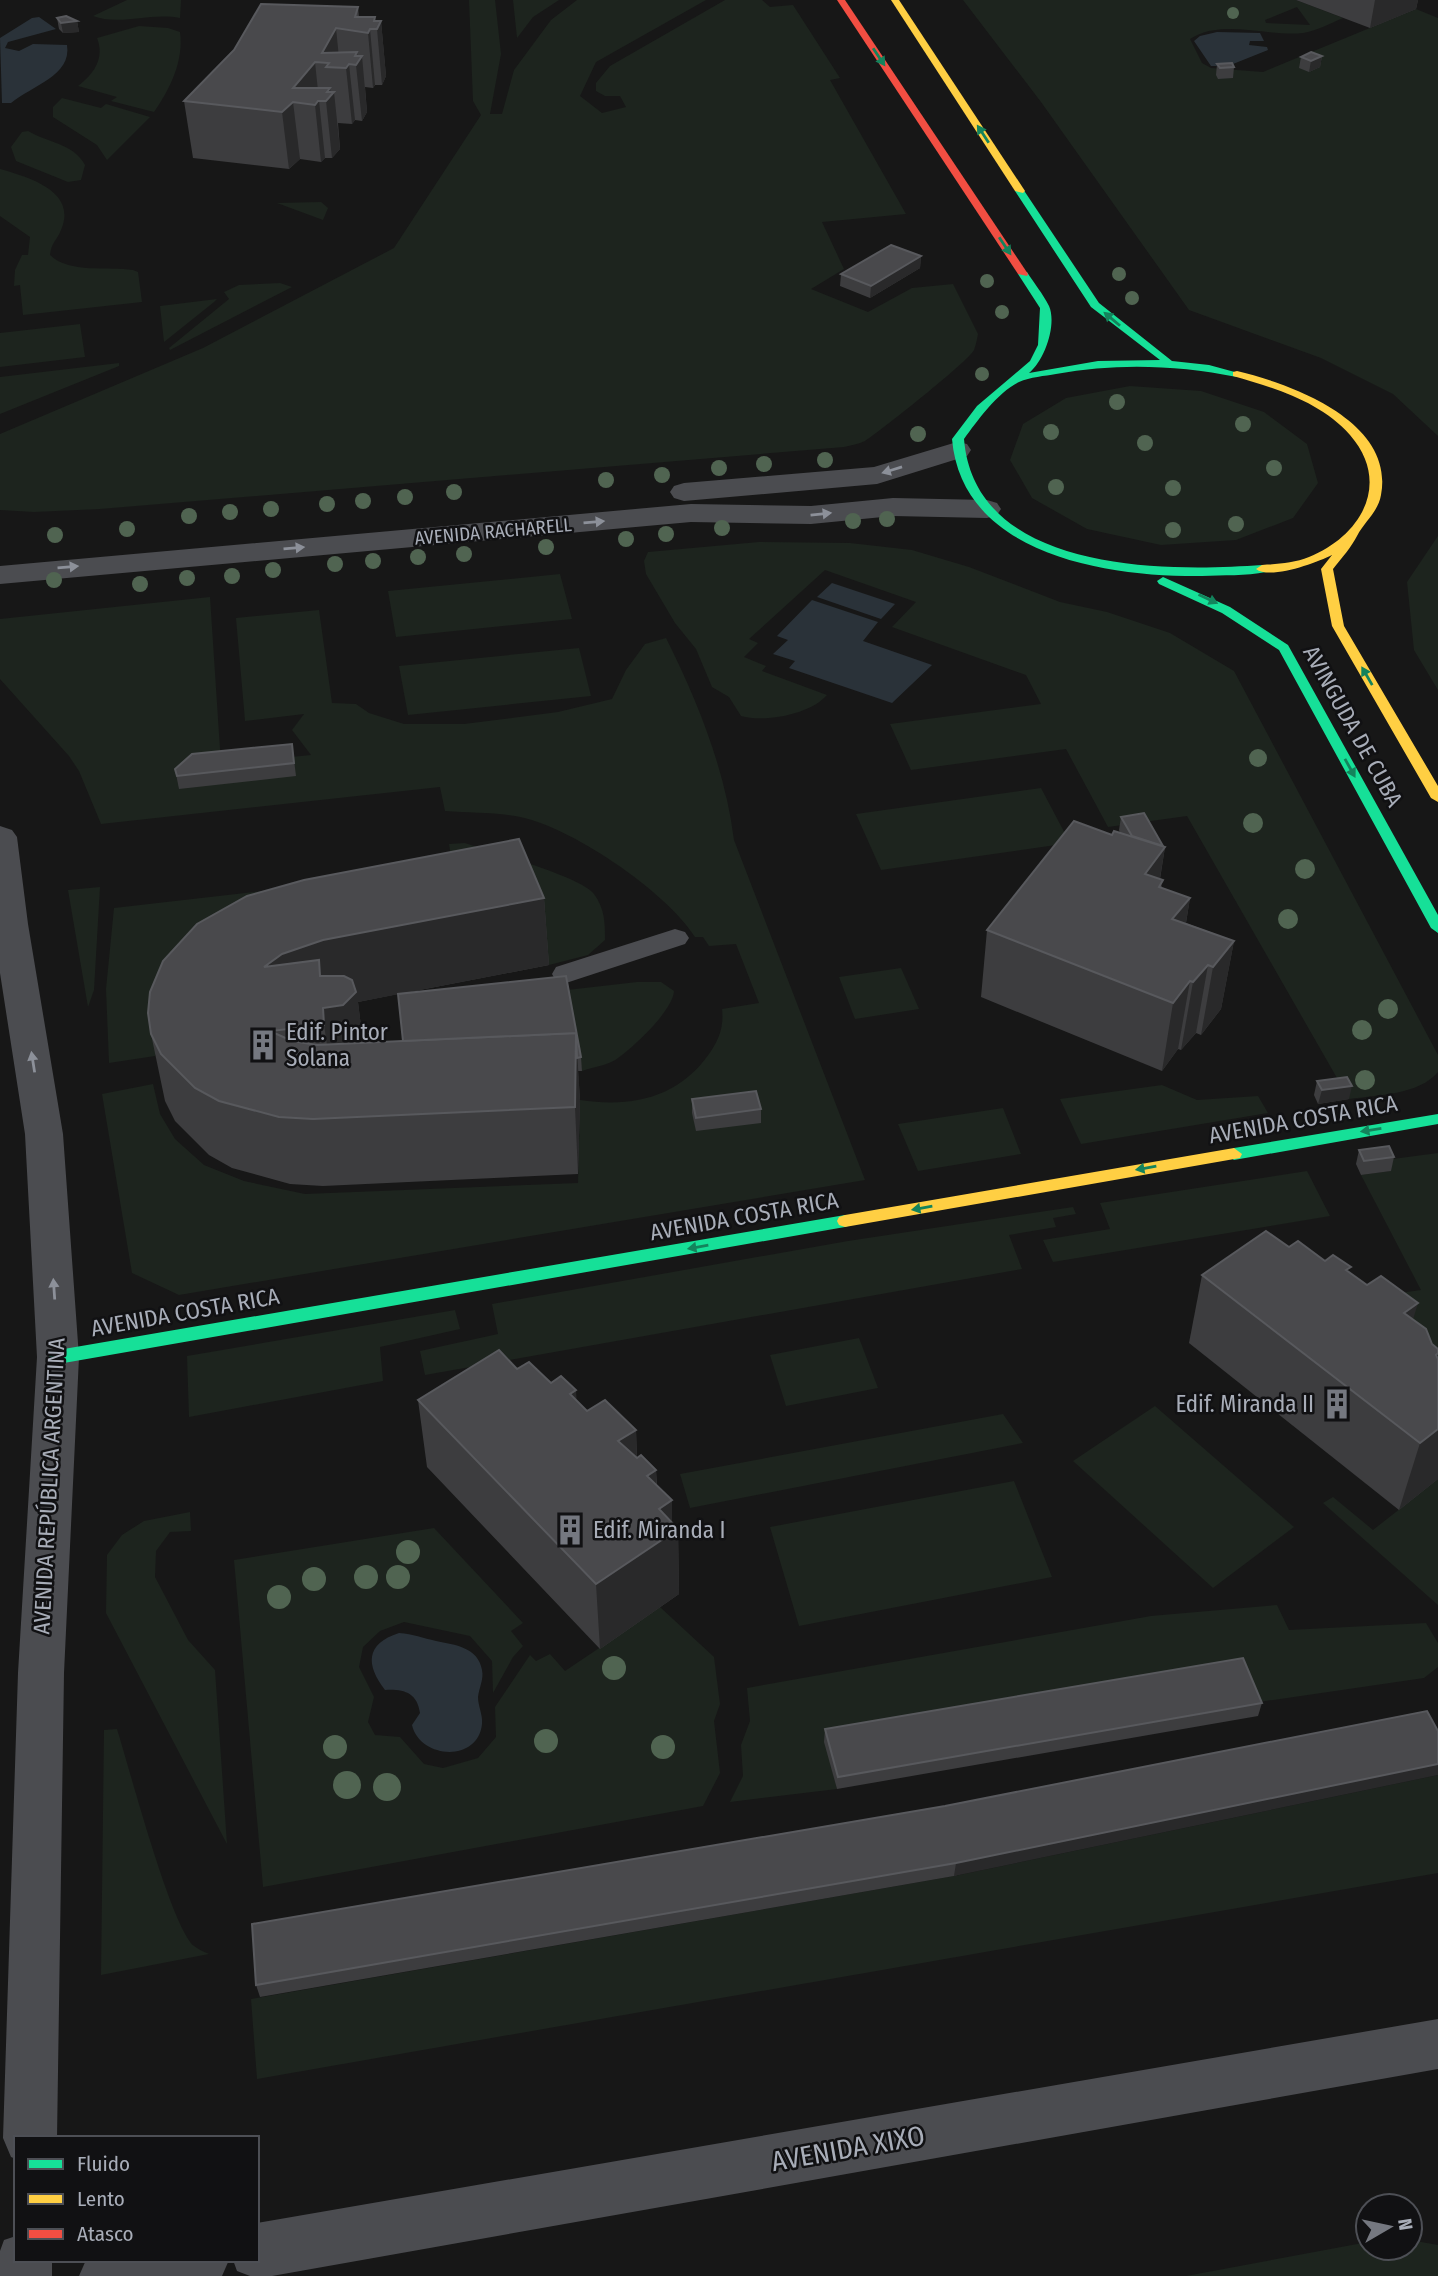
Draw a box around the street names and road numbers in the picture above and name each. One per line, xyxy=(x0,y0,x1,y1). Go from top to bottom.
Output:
street label: AVENIDA RACHARELL xyxy=(414,513,573,550)
street label: AVINGUDA DE CUBA xyxy=(1297,641,1409,811)
street label: AVENIDA COSTA RICA xyxy=(1207,1089,1399,1149)
street label: AVENIDA COSTA RICA xyxy=(648,1186,840,1246)
street label: AVENIDA COSTA RICA xyxy=(89,1282,281,1342)
street label: AVENIDA REPÚBLICA ARGENTINA xyxy=(26,1337,71,1635)
street label: AVENIDA XIXO xyxy=(769,2119,927,2178)

